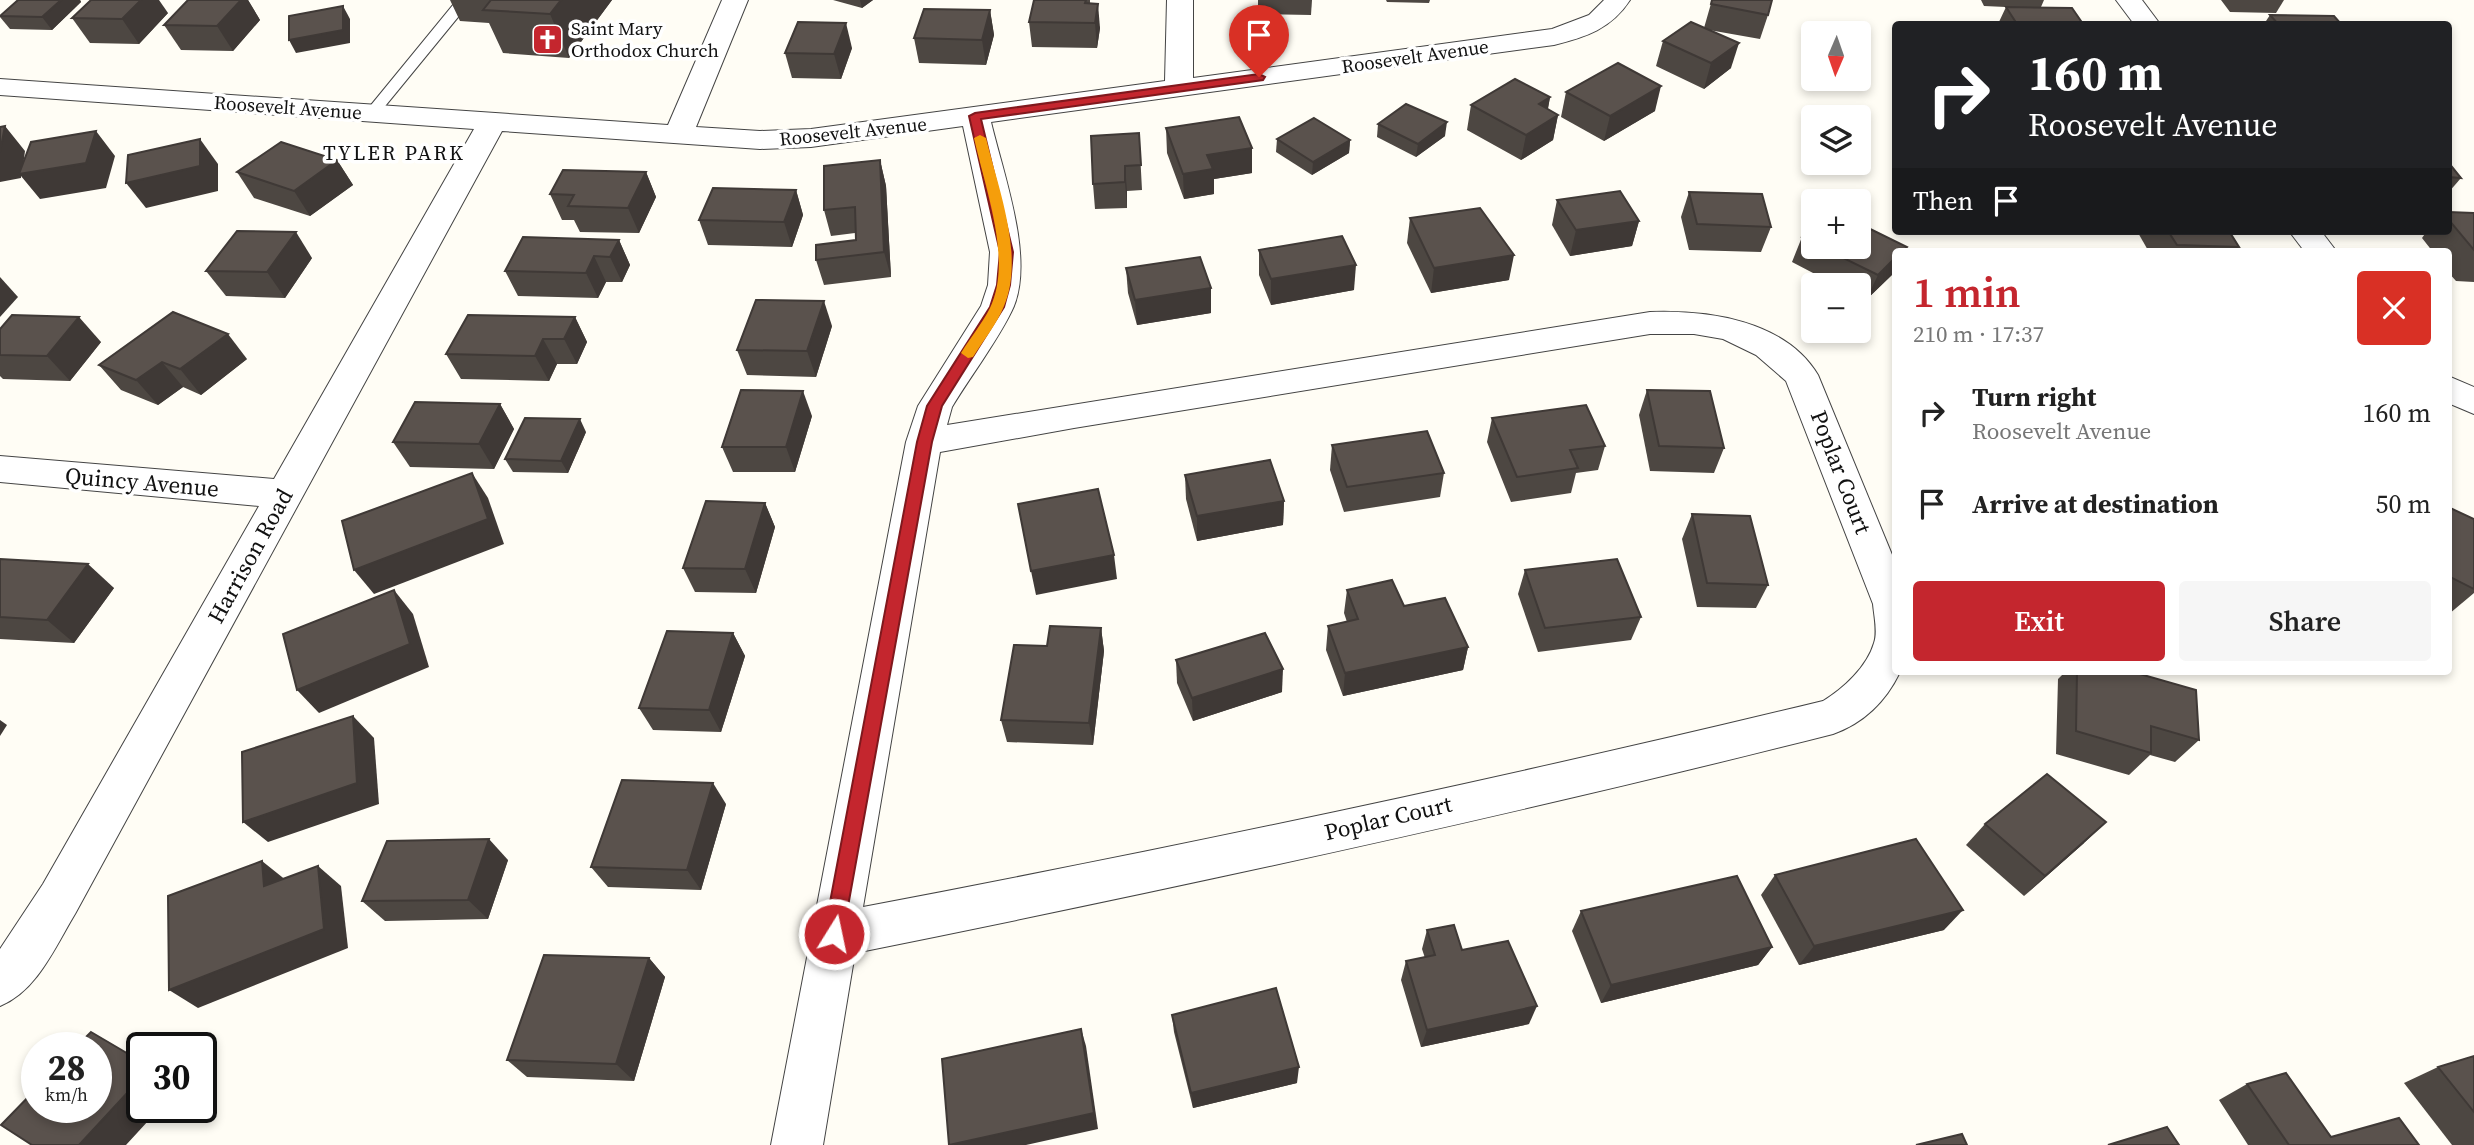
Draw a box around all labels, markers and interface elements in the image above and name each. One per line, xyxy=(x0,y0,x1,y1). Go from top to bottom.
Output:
pin xyxy=(1229,5,1289,77)
place label: Saint Mary Orthodox Church xyxy=(571,15,719,63)
icon: arrive xyxy=(1240,16,1278,54)
north arrow xyxy=(1801,21,1871,91)
map controls xyxy=(1801,21,1871,343)
church icon: Saint Mary Orthodox Church xyxy=(531,22,565,56)
street label: Roosevelt Avenue xyxy=(1340,33,1490,79)
text: 160 m xyxy=(2028,39,2163,106)
icon: right xyxy=(1913,49,2004,140)
street label: Roosevelt Avenue xyxy=(213,89,363,125)
text: Roosevelt Avenue xyxy=(2028,103,2278,147)
button: layers xyxy=(1801,105,1871,175)
street label: Roosevelt Avenue xyxy=(778,110,928,152)
district label: TYLER PARK xyxy=(323,138,465,167)
icon: arrive xyxy=(1987,182,2025,220)
text: Then xyxy=(1913,183,1973,219)
button: + xyxy=(1801,189,1871,259)
text: 1 min xyxy=(1913,263,2021,321)
button: close xyxy=(2357,271,2431,345)
button: − xyxy=(1801,273,1871,343)
text: 210 m · 17:37 xyxy=(1913,318,2044,350)
text: Turn right xyxy=(1972,379,2096,415)
icon: right xyxy=(1913,394,1951,432)
text: 160 m xyxy=(2363,395,2431,431)
street label: Poplar Court xyxy=(1803,406,1879,539)
text: Roosevelt Avenue xyxy=(1972,415,2151,447)
street label: Quincy Avenue xyxy=(64,459,220,505)
street label: Harrison Road xyxy=(200,483,300,629)
icon: arrive xyxy=(1913,485,1951,523)
text: Arrive at destination xyxy=(1972,486,2219,522)
text: 50 m xyxy=(2376,486,2431,522)
button: Exit xyxy=(1913,581,2165,661)
button: Share xyxy=(2179,581,2431,661)
street label: Poplar Court xyxy=(1321,788,1455,848)
position arrow xyxy=(797,897,871,971)
speed limit sign: 30 xyxy=(126,1032,217,1123)
text: 28 xyxy=(48,1044,85,1092)
text: km/h xyxy=(45,1082,88,1107)

